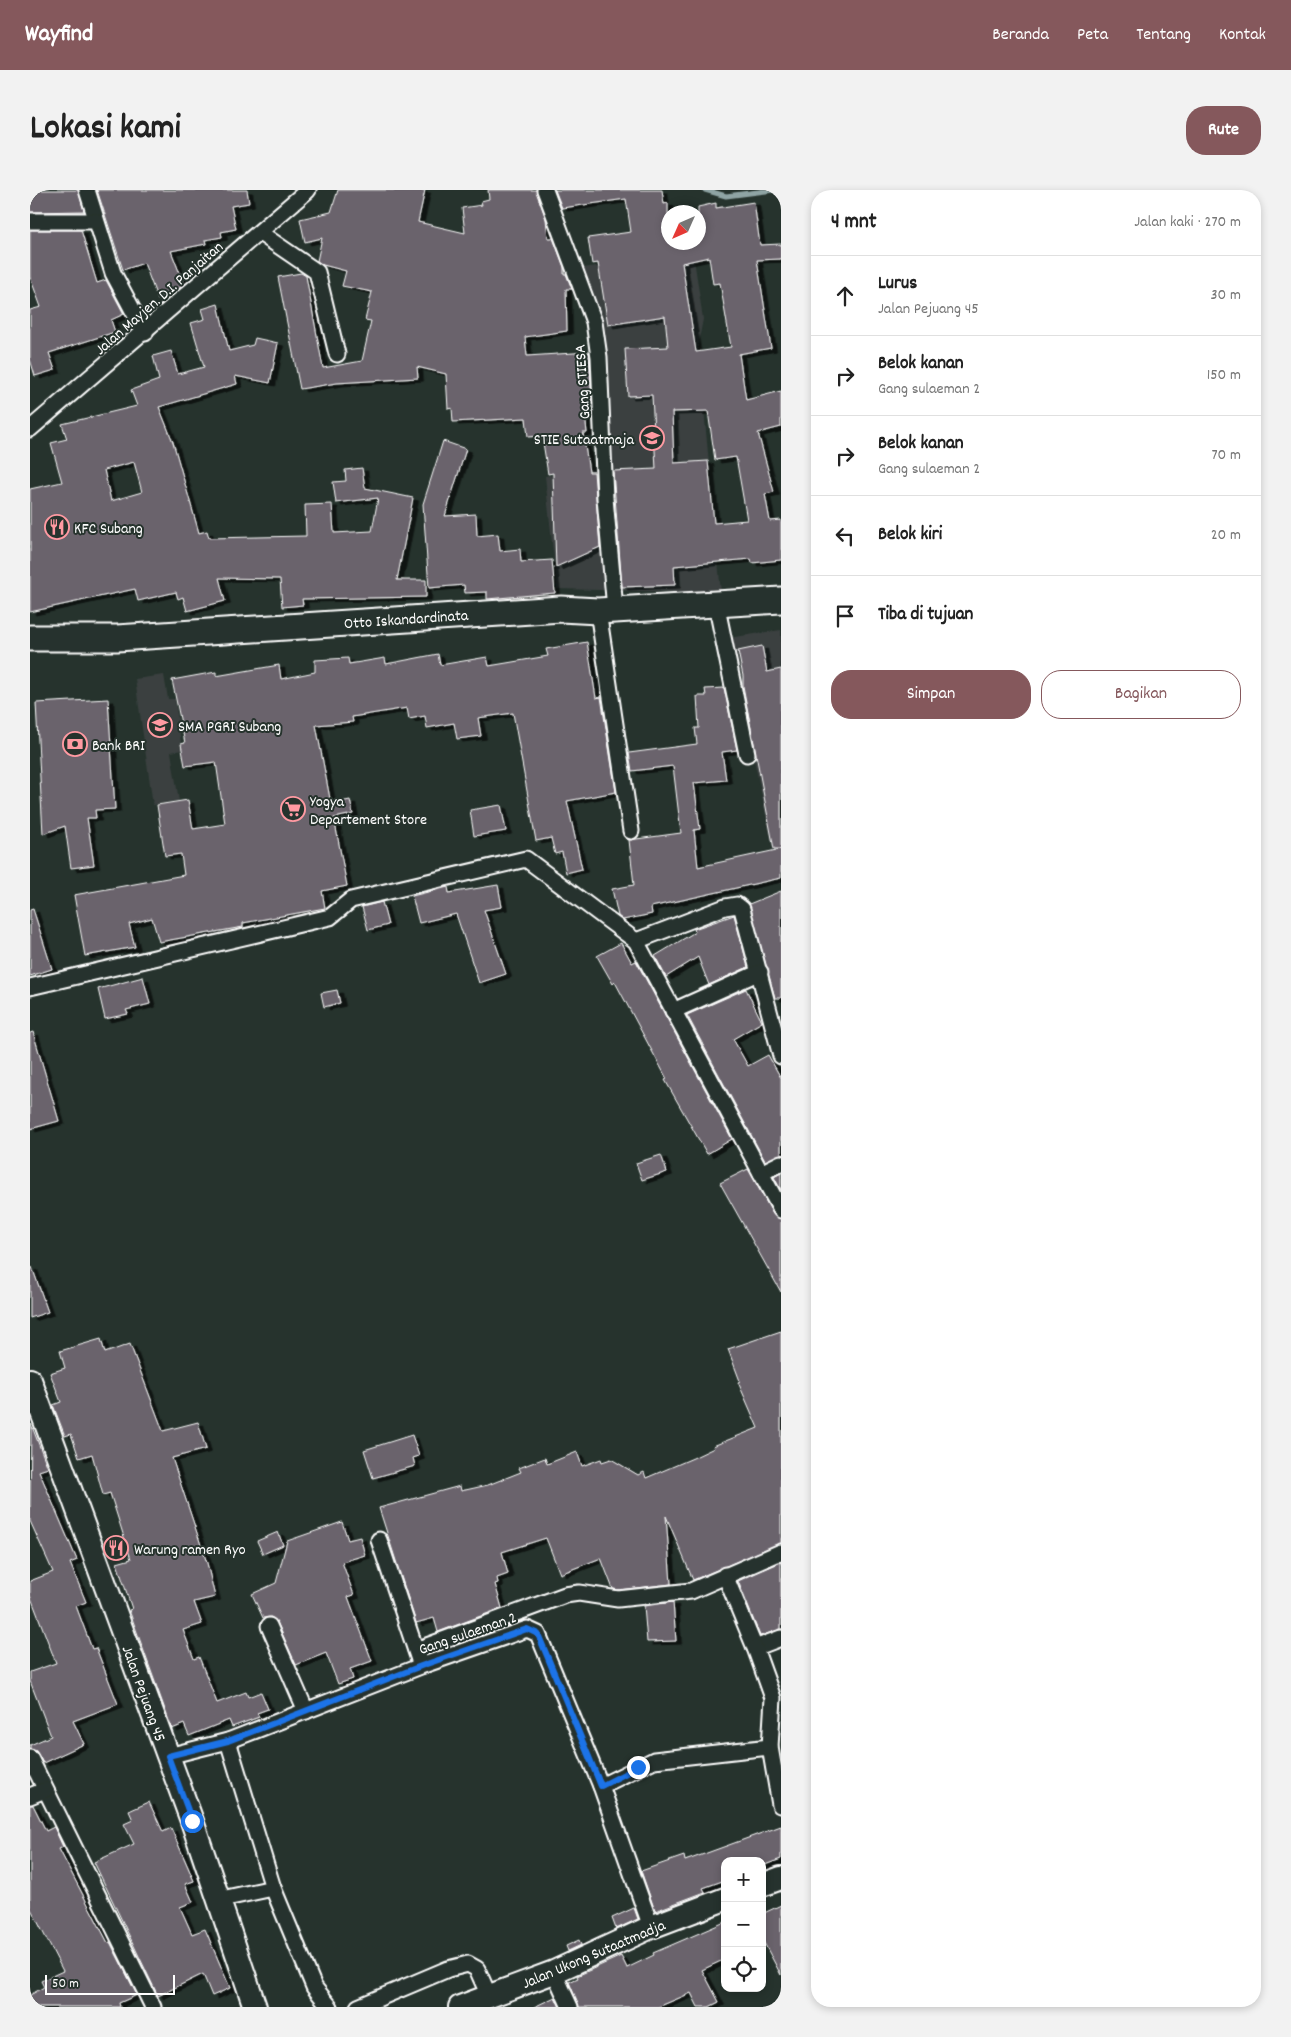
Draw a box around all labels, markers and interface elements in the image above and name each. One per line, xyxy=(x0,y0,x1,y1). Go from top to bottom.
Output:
text: Wayfind xyxy=(25,18,93,52)
text: Beranda xyxy=(992,23,1049,48)
text: Peta xyxy=(1077,23,1108,48)
text: Tentang xyxy=(1136,23,1191,48)
text: Kontak xyxy=(1219,23,1266,48)
text: Lokasi kami xyxy=(30,105,181,155)
button: Rute xyxy=(1186,106,1261,155)
north arrow xyxy=(661,205,706,250)
text: 4 mnt xyxy=(831,208,876,238)
text: Jalan kaki · 270 m xyxy=(1134,211,1241,234)
street label: Jalan Mayjen. D.I. Panjaitan xyxy=(90,236,229,361)
text: Lurus xyxy=(878,271,917,298)
icon: ahead xyxy=(831,282,859,310)
text: 30 m xyxy=(1211,284,1241,307)
text: Jalan Pejuang 45 xyxy=(878,298,979,321)
street label: Gang STIESA xyxy=(569,343,598,420)
text: Belok kanan xyxy=(878,351,964,378)
icon: right xyxy=(831,362,859,390)
text: 150 m xyxy=(1207,364,1241,387)
text: Gang sulaeman 2 xyxy=(878,378,980,401)
school or university icon: STIE Sutaatmaja xyxy=(639,425,665,451)
place label: STIE Sutaatmaja xyxy=(534,429,634,452)
text: Belok kanan xyxy=(878,431,964,458)
icon: right xyxy=(831,442,859,470)
text: 70 m xyxy=(1211,444,1241,467)
text: Gang sulaeman 2 xyxy=(878,458,980,481)
restaurant icon: KFC Subang xyxy=(44,514,70,540)
place label: KFC Subang xyxy=(74,518,143,541)
icon: left xyxy=(831,522,859,550)
text: Belok kiri xyxy=(878,522,942,549)
text: 20 m xyxy=(1211,524,1241,547)
icon: arrive xyxy=(831,602,859,630)
text: Tiba di tujuan xyxy=(878,602,973,629)
street label: Otto Iskandardinata xyxy=(343,605,470,636)
button: Simpan xyxy=(831,670,1031,719)
button: Bagikan xyxy=(1041,670,1241,719)
school or university icon: SMA PGRI Subang xyxy=(147,712,173,738)
place label: SMA PGRI Subang xyxy=(178,716,281,739)
bank icon: Bank BRI xyxy=(62,731,88,757)
place label: Bank BRI xyxy=(92,735,145,758)
place label: Yogya Departement Store xyxy=(310,791,427,832)
supermarket icon: Yogya Departement Store xyxy=(280,796,306,822)
restaurant icon: Warung ramen Ryo xyxy=(103,1535,129,1561)
place label: Warung ramen Ryo xyxy=(134,1539,246,1562)
street label: Gang sulaeman 2 xyxy=(416,1607,520,1662)
street label: Jalan Pejuang 45 xyxy=(115,1643,171,1745)
route end xyxy=(627,1756,650,1779)
route start xyxy=(181,1810,204,1833)
map controls xyxy=(721,1857,766,1992)
button: + xyxy=(721,1857,766,1902)
button: − xyxy=(721,1902,766,1947)
street label: Jalan Ukong Sutaatmadja xyxy=(519,1915,670,1996)
button: locate xyxy=(721,1947,766,1992)
scale bar xyxy=(45,1972,175,1995)
text: 50 m xyxy=(52,1974,79,1994)

